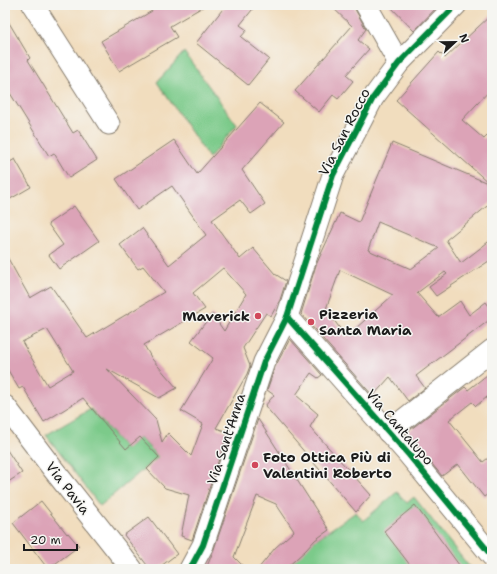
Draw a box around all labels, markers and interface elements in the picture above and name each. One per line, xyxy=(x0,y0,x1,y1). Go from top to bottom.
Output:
north arrow xyxy=(435,22,475,62)
text: N xyxy=(455,32,473,46)
street label: Via San Rocco xyxy=(314,85,374,179)
place label: Pizzeria Santa Maria xyxy=(319,305,412,339)
place label: Maverick xyxy=(182,307,250,325)
marker: Maverick xyxy=(253,311,263,321)
marker: Pizzeria Santa Maria xyxy=(306,317,316,327)
street label: Via Cantalupo xyxy=(362,385,438,469)
street label: Via Sant'Anna xyxy=(203,391,249,487)
place label: Foto Ottica Più di Valentini Roberto xyxy=(263,448,392,482)
street label: Via Pavia xyxy=(42,458,94,518)
marker: Foto Ottica Più di Valentini Roberto xyxy=(250,460,260,470)
scale bar xyxy=(24,526,77,552)
text: 20 m xyxy=(30,532,61,548)

